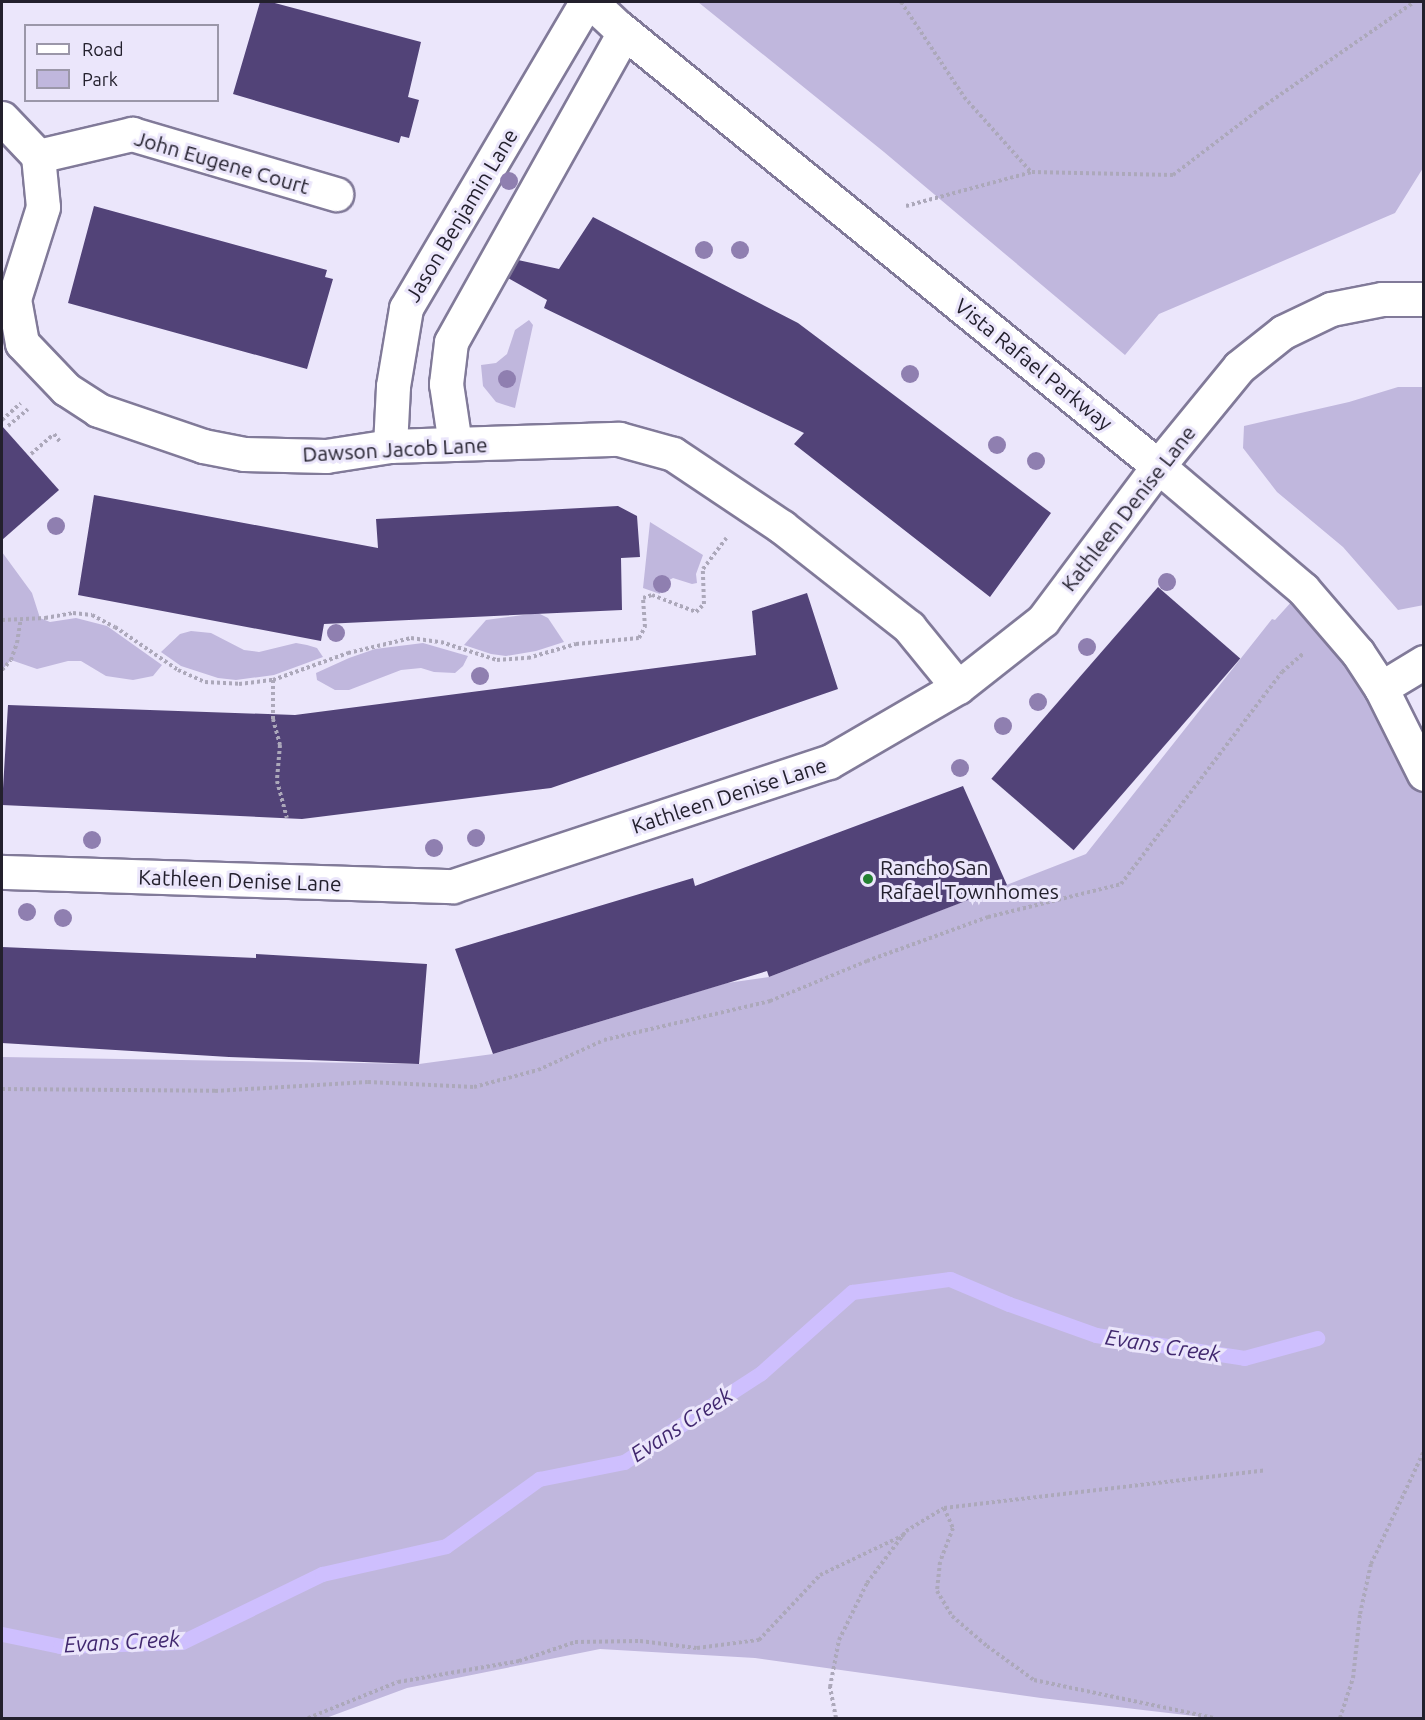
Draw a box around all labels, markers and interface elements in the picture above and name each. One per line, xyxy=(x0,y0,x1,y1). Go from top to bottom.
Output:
legend xyxy=(24,24,219,102)
text: Road xyxy=(82,39,124,59)
text: Park xyxy=(82,69,118,89)
street label: Jason Benjamin Lane xyxy=(399,124,523,306)
street label: John Eugene Court xyxy=(132,125,312,199)
street label: Vista Rafael Parkway xyxy=(950,293,1118,435)
street label: Kathleen Denise Lane xyxy=(1055,420,1201,596)
street label: Dawson Jacob Lane xyxy=(302,432,488,466)
street label: Kathleen Denise Lane xyxy=(628,752,830,838)
place label: Rancho San Rafael Townhomes xyxy=(880,854,1059,904)
street label: Kathleen Denise Lane xyxy=(138,864,342,896)
marker: Rancho San Rafael Townhomes xyxy=(861,872,875,886)
water label: Evans Creek xyxy=(1103,1323,1223,1367)
water label: Evans Creek xyxy=(625,1381,737,1467)
water label: Evans Creek xyxy=(63,1625,181,1657)

